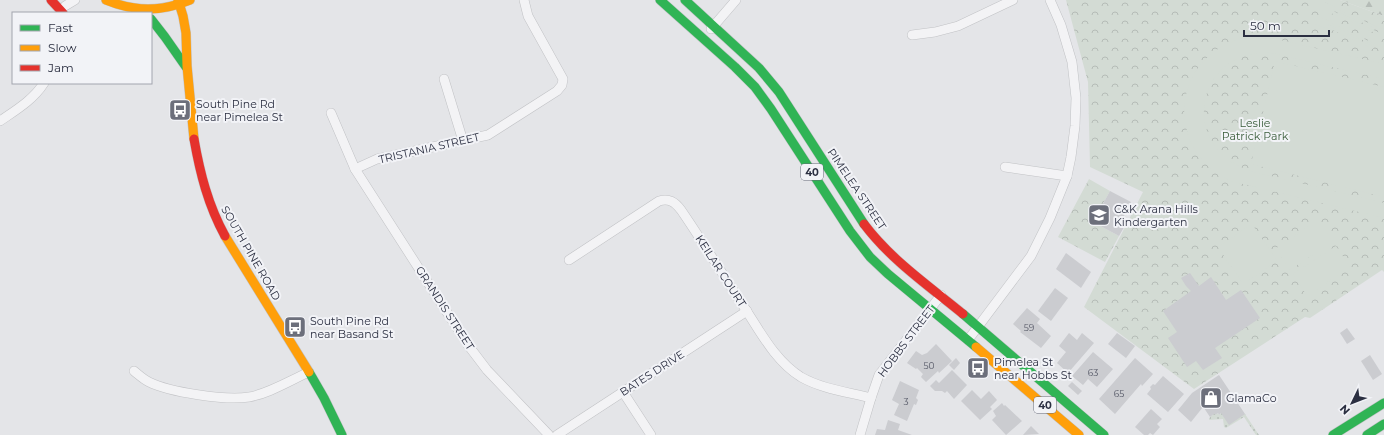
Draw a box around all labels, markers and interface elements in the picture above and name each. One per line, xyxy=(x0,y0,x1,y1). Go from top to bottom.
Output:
legend xyxy=(12,12,152,84)
scale bar xyxy=(1244,12,1329,38)
text: 50 m xyxy=(1250,18,1281,33)
text: Fast xyxy=(48,20,73,35)
text: Slow xyxy=(48,40,77,55)
text: Jam xyxy=(47,60,74,75)
bus stop icon: South Pine Rd near Pimelea St xyxy=(167,97,193,123)
place label: South Pine Rd near Pimelea St xyxy=(196,97,283,124)
park label: Leslie Patrick Park xyxy=(1222,116,1289,143)
street label: TRISTANIA STREET xyxy=(377,129,481,166)
street label: PIMELEA STREET xyxy=(824,145,890,233)
road number: 40 xyxy=(801,164,823,180)
school or university icon: C&K Arana Hills Kindergarten xyxy=(1086,202,1112,228)
place label: C&K Arana Hills Kindergarten xyxy=(1114,202,1199,229)
street label: SOUTH PINE ROAD xyxy=(218,203,284,303)
street label: KEILAR COURT xyxy=(692,232,750,310)
street label: GRANDIS STREET xyxy=(413,263,478,353)
street label: HOBBS STREET xyxy=(874,302,938,380)
bus stop icon: South Pine Rd near Basand St xyxy=(282,314,308,340)
place label: South Pine Rd near Basand St xyxy=(310,314,394,341)
house number: 59 xyxy=(1024,322,1035,333)
street label: BATES DRIVE xyxy=(617,347,687,399)
bus stop icon: Pimelea St near Hobbs St xyxy=(965,355,991,381)
place label: Pimelea St near Hobbs St xyxy=(994,355,1072,382)
house number: 50 xyxy=(923,360,935,371)
house number: 63 xyxy=(1088,367,1098,378)
north arrow xyxy=(1332,383,1372,423)
shop icon: GlamaCo xyxy=(1198,385,1224,411)
house number: 65 xyxy=(1114,388,1124,399)
place label: GlamaCo xyxy=(1226,391,1277,405)
house number: 3 xyxy=(903,396,909,407)
road number: 40 xyxy=(1034,397,1056,413)
text: N xyxy=(1337,402,1353,418)

